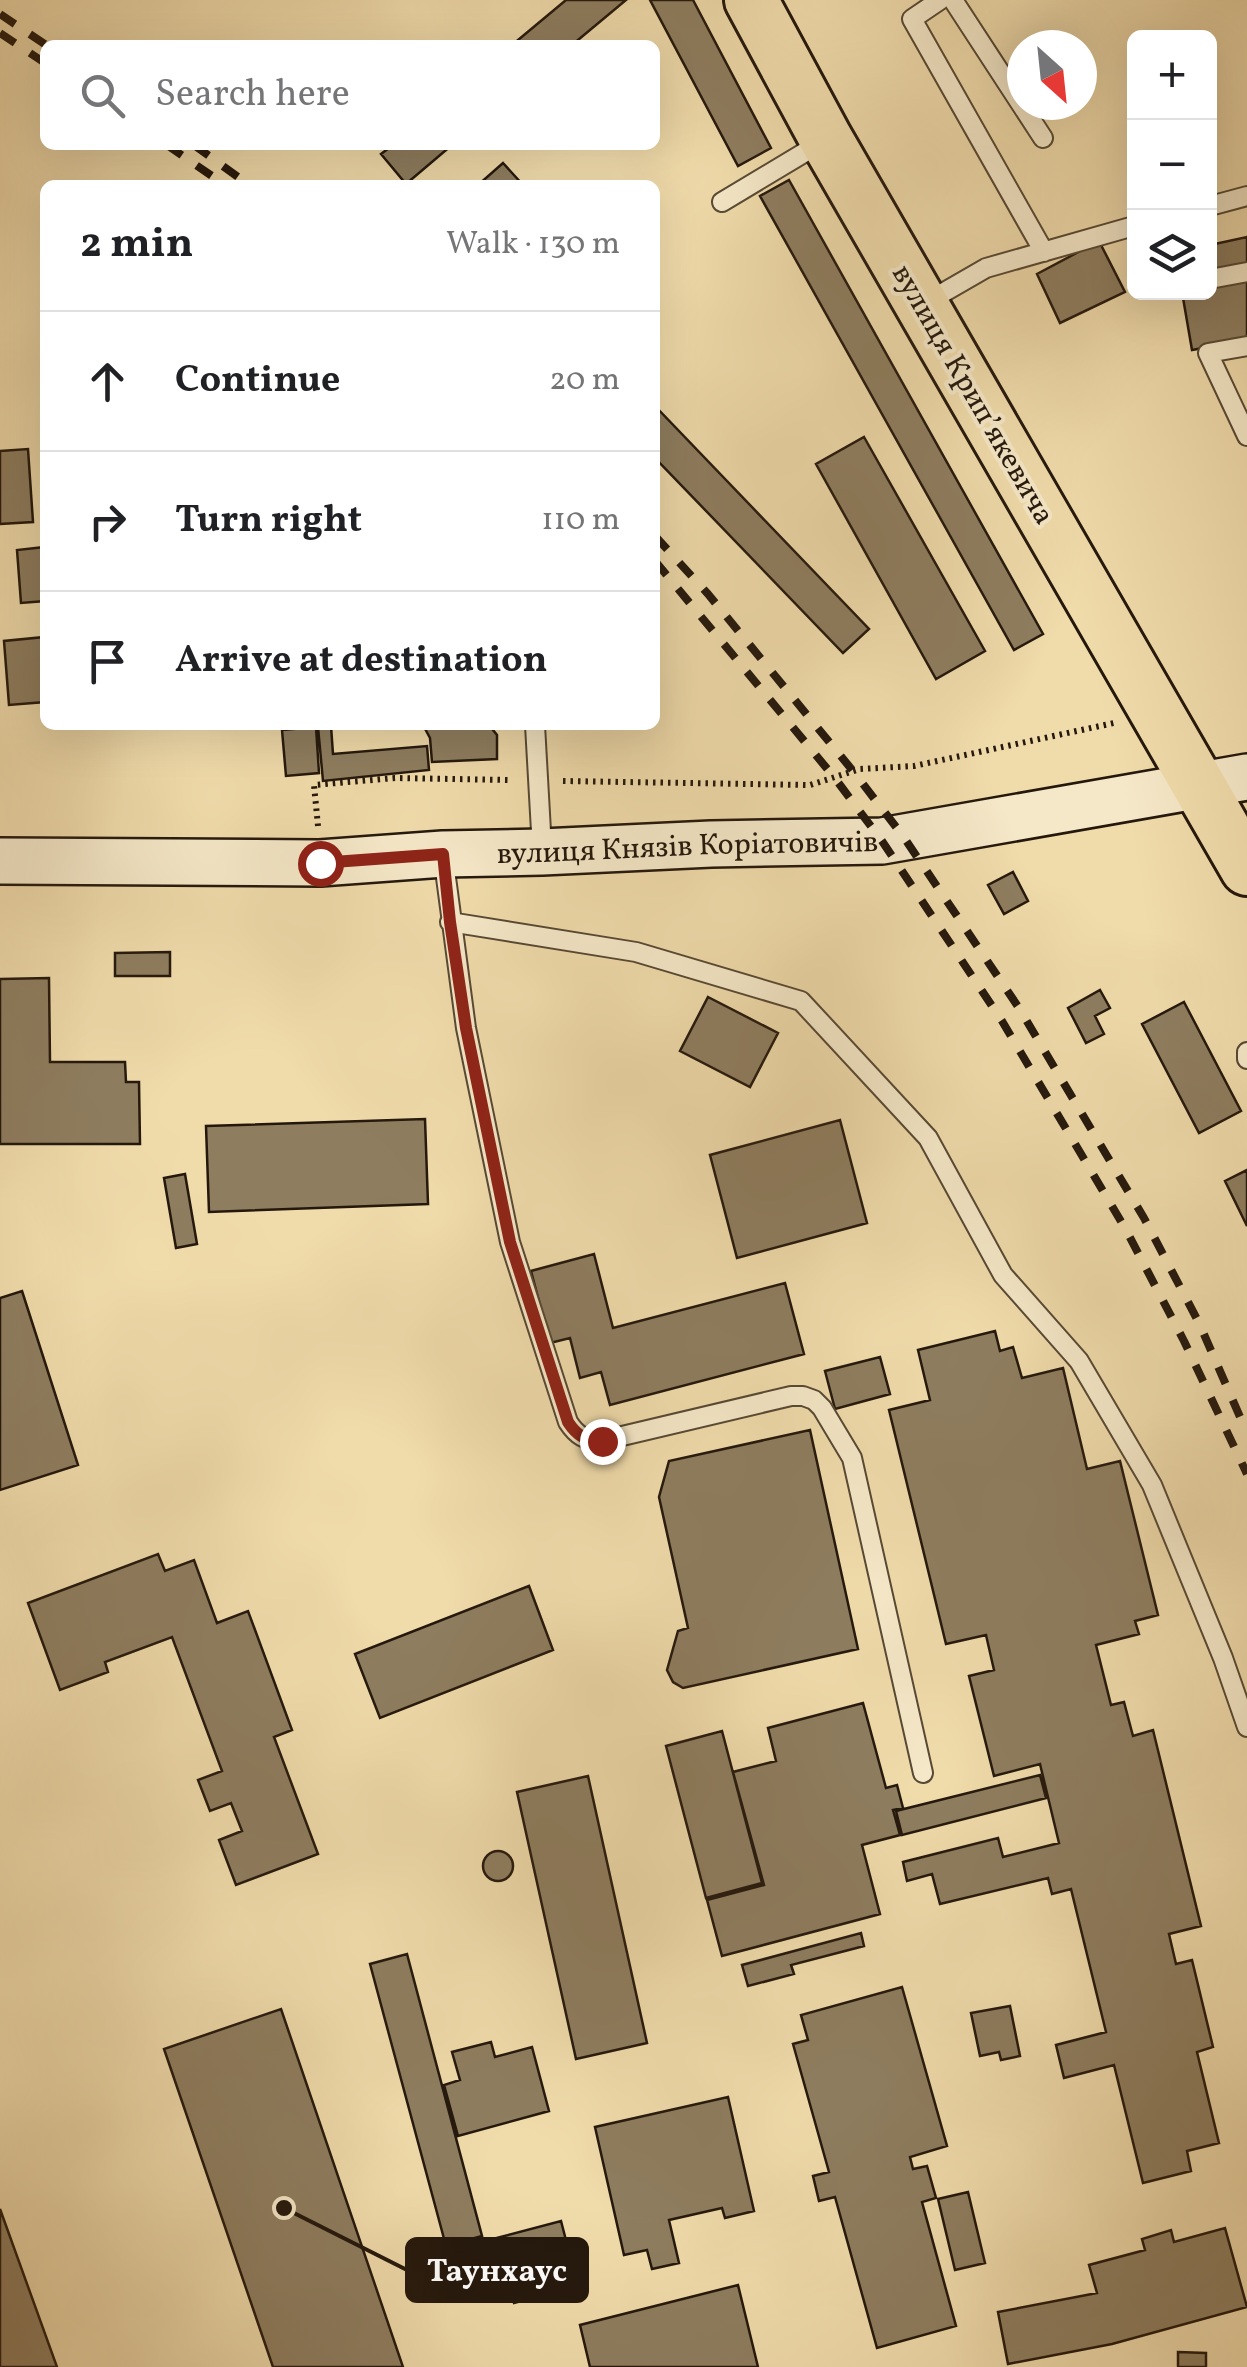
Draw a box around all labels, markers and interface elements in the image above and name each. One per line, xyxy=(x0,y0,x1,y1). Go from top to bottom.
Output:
north arrow xyxy=(1007,30,1097,120)
map controls xyxy=(1127,30,1217,300)
button: + xyxy=(1127,30,1217,120)
search box xyxy=(40,40,660,150)
icon: search xyxy=(75,68,130,123)
text: Search here xyxy=(155,69,350,122)
button: − xyxy=(1127,120,1217,210)
button: layers xyxy=(1127,210,1217,300)
text: 2 min xyxy=(80,216,193,275)
text: Walk · 130 m xyxy=(446,223,620,267)
street label: вулиця Крипʼякевича xyxy=(880,257,1064,533)
icon: ahead xyxy=(80,354,135,409)
text: Continue xyxy=(175,355,340,408)
text: 20 m xyxy=(549,359,620,403)
icon: right xyxy=(80,494,135,549)
text: Turn right xyxy=(175,495,362,548)
text: 110 m xyxy=(541,499,620,543)
icon: arrive xyxy=(80,634,135,689)
text: Arrive at destination xyxy=(175,635,548,688)
street label: вулиця Князів Коріатовичів xyxy=(496,822,879,876)
route start xyxy=(298,841,344,887)
route end xyxy=(580,1419,626,1465)
callout: Таунхаус xyxy=(407,2239,587,2301)
text: Таунхаус xyxy=(427,2251,567,2295)

